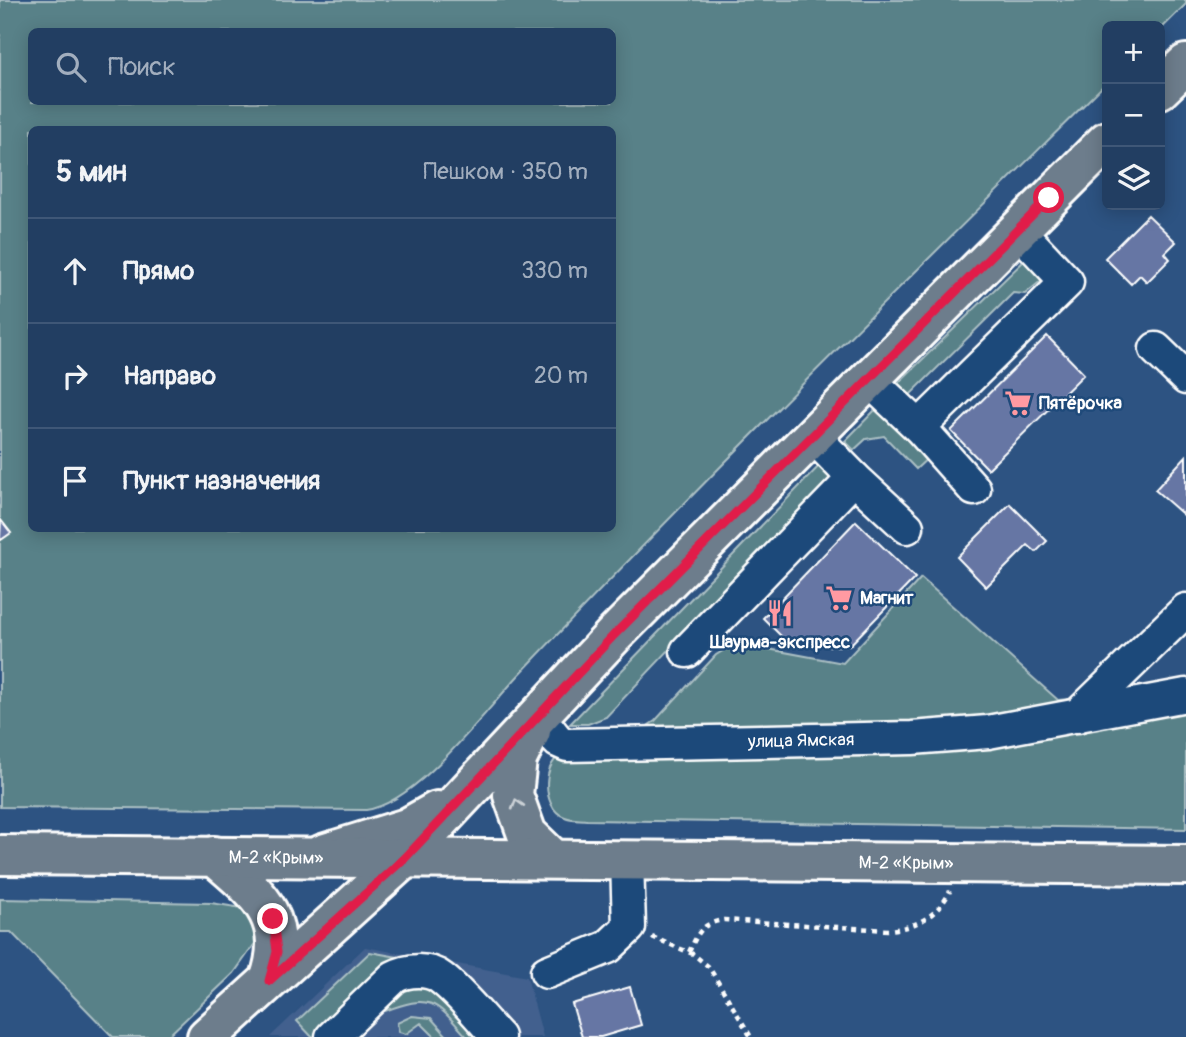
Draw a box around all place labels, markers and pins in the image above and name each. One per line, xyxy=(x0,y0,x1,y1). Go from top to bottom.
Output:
supermarket icon: Пятёрочка xyxy=(1003,388,1033,418)
place label: Пятёрочка xyxy=(1039,392,1123,415)
supermarket icon: Магнит xyxy=(824,583,854,613)
place label: Магнит xyxy=(860,587,914,610)
restaurant icon: Шаурма-экспресс xyxy=(765,598,795,628)
place label: Шаурма-экспресс xyxy=(709,631,850,654)

